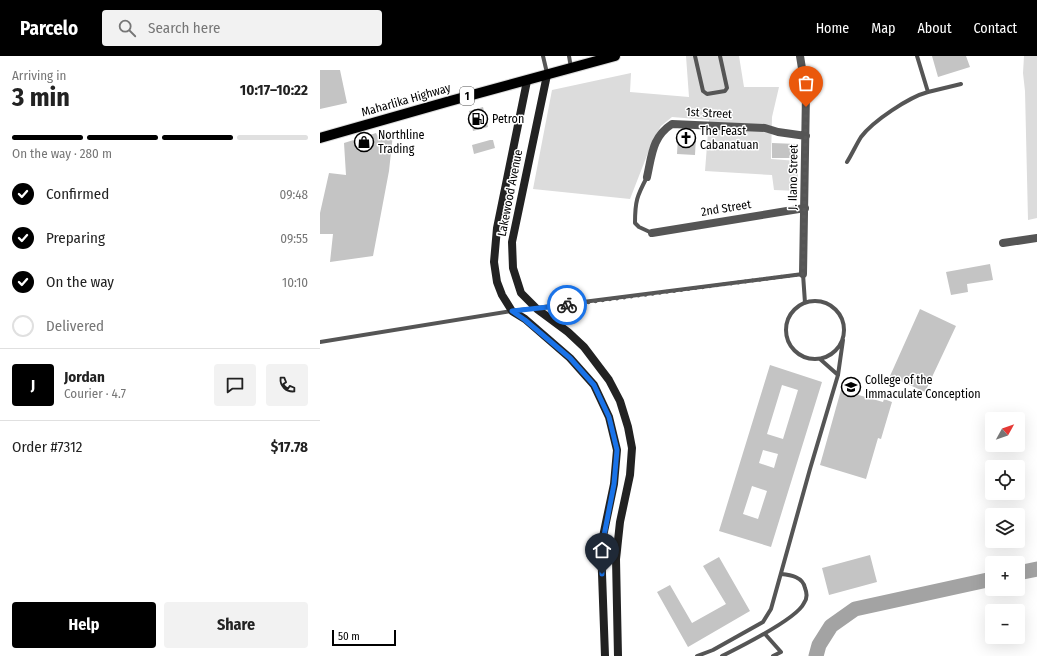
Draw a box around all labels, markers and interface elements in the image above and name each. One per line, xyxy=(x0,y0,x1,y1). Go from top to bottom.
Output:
search box xyxy=(102,10,382,46)
text: Parcelo xyxy=(20,17,78,40)
icon: search xyxy=(116,17,138,39)
text: Search here xyxy=(148,19,220,37)
text: Home xyxy=(816,20,849,37)
text: Map xyxy=(871,20,895,37)
text: About xyxy=(917,20,952,37)
text: Contact xyxy=(974,20,1017,37)
pin xyxy=(789,66,823,107)
text: Arriving in xyxy=(12,68,66,83)
icon: bag xyxy=(795,72,817,94)
street label: Maharlika Highway xyxy=(360,80,453,119)
text: 10:17–10:22 xyxy=(240,81,308,99)
text: 3 min xyxy=(12,82,70,113)
road number: 1 xyxy=(460,87,474,105)
street label: 1st Street xyxy=(686,105,732,121)
fuel station icon: Petron xyxy=(467,108,489,130)
place label: Petron xyxy=(492,112,524,126)
place label: The Feast Cabanatuan xyxy=(700,124,759,152)
church icon: The Feast Cabanatuan xyxy=(675,127,697,149)
place label: Northline Trading xyxy=(378,128,425,156)
shop icon: Northline Trading xyxy=(353,131,375,153)
street label: J. Ilano Street xyxy=(785,144,801,210)
text: On the way · 280 m xyxy=(12,146,112,161)
street label: Lakewood Avenue xyxy=(495,148,525,238)
icon: check xyxy=(12,183,34,205)
text: Confirmed xyxy=(46,185,109,203)
text: 09:48 xyxy=(280,187,308,202)
street label: 2nd Street xyxy=(700,197,752,219)
icon: check xyxy=(12,227,34,249)
text: Preparing xyxy=(46,229,105,247)
text: 09:55 xyxy=(280,231,308,246)
icon: check xyxy=(12,271,34,293)
text: On the way xyxy=(46,273,114,291)
text: 10:10 xyxy=(282,275,308,290)
courier xyxy=(547,285,587,325)
icon: bike xyxy=(556,294,578,316)
text: Delivered xyxy=(46,317,104,335)
button: chat xyxy=(214,364,256,406)
button: phone xyxy=(266,364,308,406)
text: Jordan xyxy=(64,368,105,386)
place label: College of the Immaculate Conception xyxy=(865,373,981,401)
text: J xyxy=(31,376,35,394)
school or university icon: College of the Immaculate Conception xyxy=(840,376,862,398)
text: Courier · 4.7 xyxy=(64,386,126,401)
north arrow xyxy=(985,412,1025,452)
map controls xyxy=(985,412,1025,644)
text: Order #7312 xyxy=(12,438,82,456)
text: $17.78 xyxy=(271,438,308,456)
button: locate xyxy=(985,460,1025,500)
button: layers xyxy=(985,508,1025,548)
pin xyxy=(585,533,619,574)
icon: home xyxy=(591,539,613,561)
button: + xyxy=(985,556,1025,596)
button: Help xyxy=(12,602,156,648)
button: Share xyxy=(164,602,308,648)
button: − xyxy=(985,604,1025,644)
scale bar xyxy=(332,628,396,647)
text: 50 m xyxy=(338,630,360,643)

